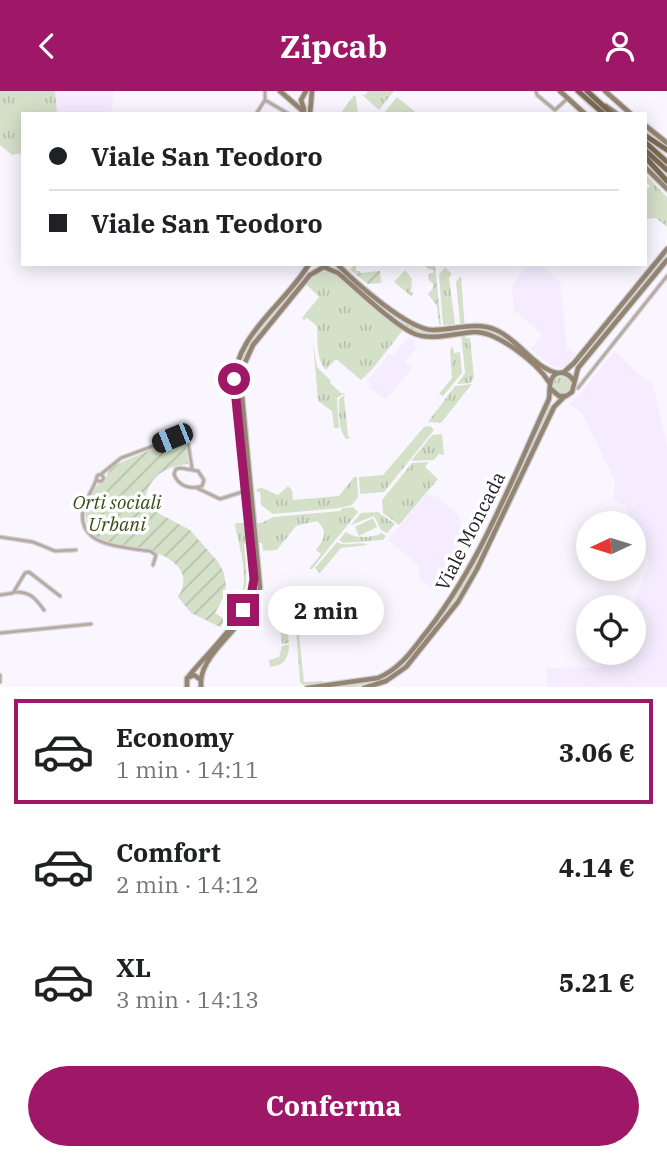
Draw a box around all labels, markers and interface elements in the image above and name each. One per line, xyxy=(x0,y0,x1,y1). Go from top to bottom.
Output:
text: Zipcab xyxy=(280,25,387,67)
icon: back xyxy=(28,27,66,65)
icon: person xyxy=(601,27,639,65)
text: Viale San Teodoro xyxy=(91,139,323,173)
text: Viale San Teodoro xyxy=(91,206,323,240)
route start xyxy=(218,363,250,395)
car xyxy=(149,420,196,456)
street label: Viale Moncada xyxy=(430,467,510,595)
park label: Orti sociali Urbani xyxy=(72,490,162,536)
north arrow xyxy=(576,511,646,581)
map controls xyxy=(576,511,646,665)
callout: 2 min xyxy=(268,585,383,635)
route end xyxy=(227,594,259,626)
text: 2 min xyxy=(294,595,358,625)
button: locate xyxy=(576,595,646,665)
icon: car xyxy=(32,720,95,783)
text: Economy xyxy=(116,720,234,754)
text: 3.06 € xyxy=(559,735,635,769)
text: 1 min · 14:11 xyxy=(116,754,259,784)
icon: car xyxy=(32,835,95,898)
text: Comfort xyxy=(116,835,221,869)
text: 4.14 € xyxy=(559,850,635,884)
text: 2 min · 14:12 xyxy=(116,869,259,899)
icon: car xyxy=(32,950,95,1013)
text: XL xyxy=(116,950,151,984)
text: 5.21 € xyxy=(559,965,635,999)
text: 3 min · 14:13 xyxy=(116,984,259,1014)
button: Conferma xyxy=(28,1066,639,1146)

